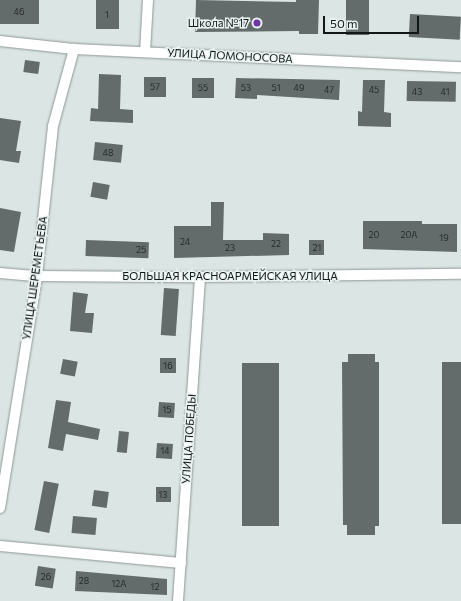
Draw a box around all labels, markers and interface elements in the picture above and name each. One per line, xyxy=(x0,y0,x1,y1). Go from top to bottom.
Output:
house number: 46 xyxy=(14,7,24,17)
scale bar xyxy=(325,8,421,34)
house number: 1 xyxy=(105,10,109,20)
place label: Школа №17 xyxy=(188,16,249,30)
text: 50 m xyxy=(330,16,358,30)
marker: Школа №17 xyxy=(252,18,262,28)
street label: УЛИЦА ЛОМОНОСОВА xyxy=(167,46,293,66)
house number: 57 xyxy=(150,82,160,92)
house number: 55 xyxy=(198,83,208,93)
house number: 53 xyxy=(241,83,251,93)
house number: 51 xyxy=(271,83,281,93)
house number: 49 xyxy=(294,83,304,93)
house number: 47 xyxy=(324,85,334,95)
house number: 45 xyxy=(369,85,379,95)
house number: 43 xyxy=(412,87,422,97)
house number: 41 xyxy=(441,87,449,97)
house number: 48 xyxy=(103,148,113,158)
street label: УЛИЦА ШЕРЕМЕТЬЕВА xyxy=(20,215,50,341)
house number: 20 xyxy=(369,230,379,240)
house number: 20А xyxy=(401,230,417,240)
house number: 19 xyxy=(439,233,449,243)
house number: 24 xyxy=(180,237,190,247)
house number: 22 xyxy=(271,239,281,249)
house number: 23 xyxy=(225,243,235,253)
house number: 21 xyxy=(313,243,321,253)
house number: 25 xyxy=(136,245,146,255)
street label: БОЛЬШАЯ КРАСНОАРМЕЙСКАЯ УЛИЦА xyxy=(122,269,338,283)
house number: 16 xyxy=(163,361,173,371)
street label: УЛИЦА ПОБЕДЫ xyxy=(179,394,199,484)
house number: 15 xyxy=(162,405,172,415)
house number: 14 xyxy=(160,446,170,456)
house number: 13 xyxy=(159,490,167,500)
house number: 26 xyxy=(41,572,51,582)
house number: 28 xyxy=(79,576,89,586)
house number: 12А xyxy=(111,579,127,589)
house number: 12 xyxy=(151,582,159,592)

